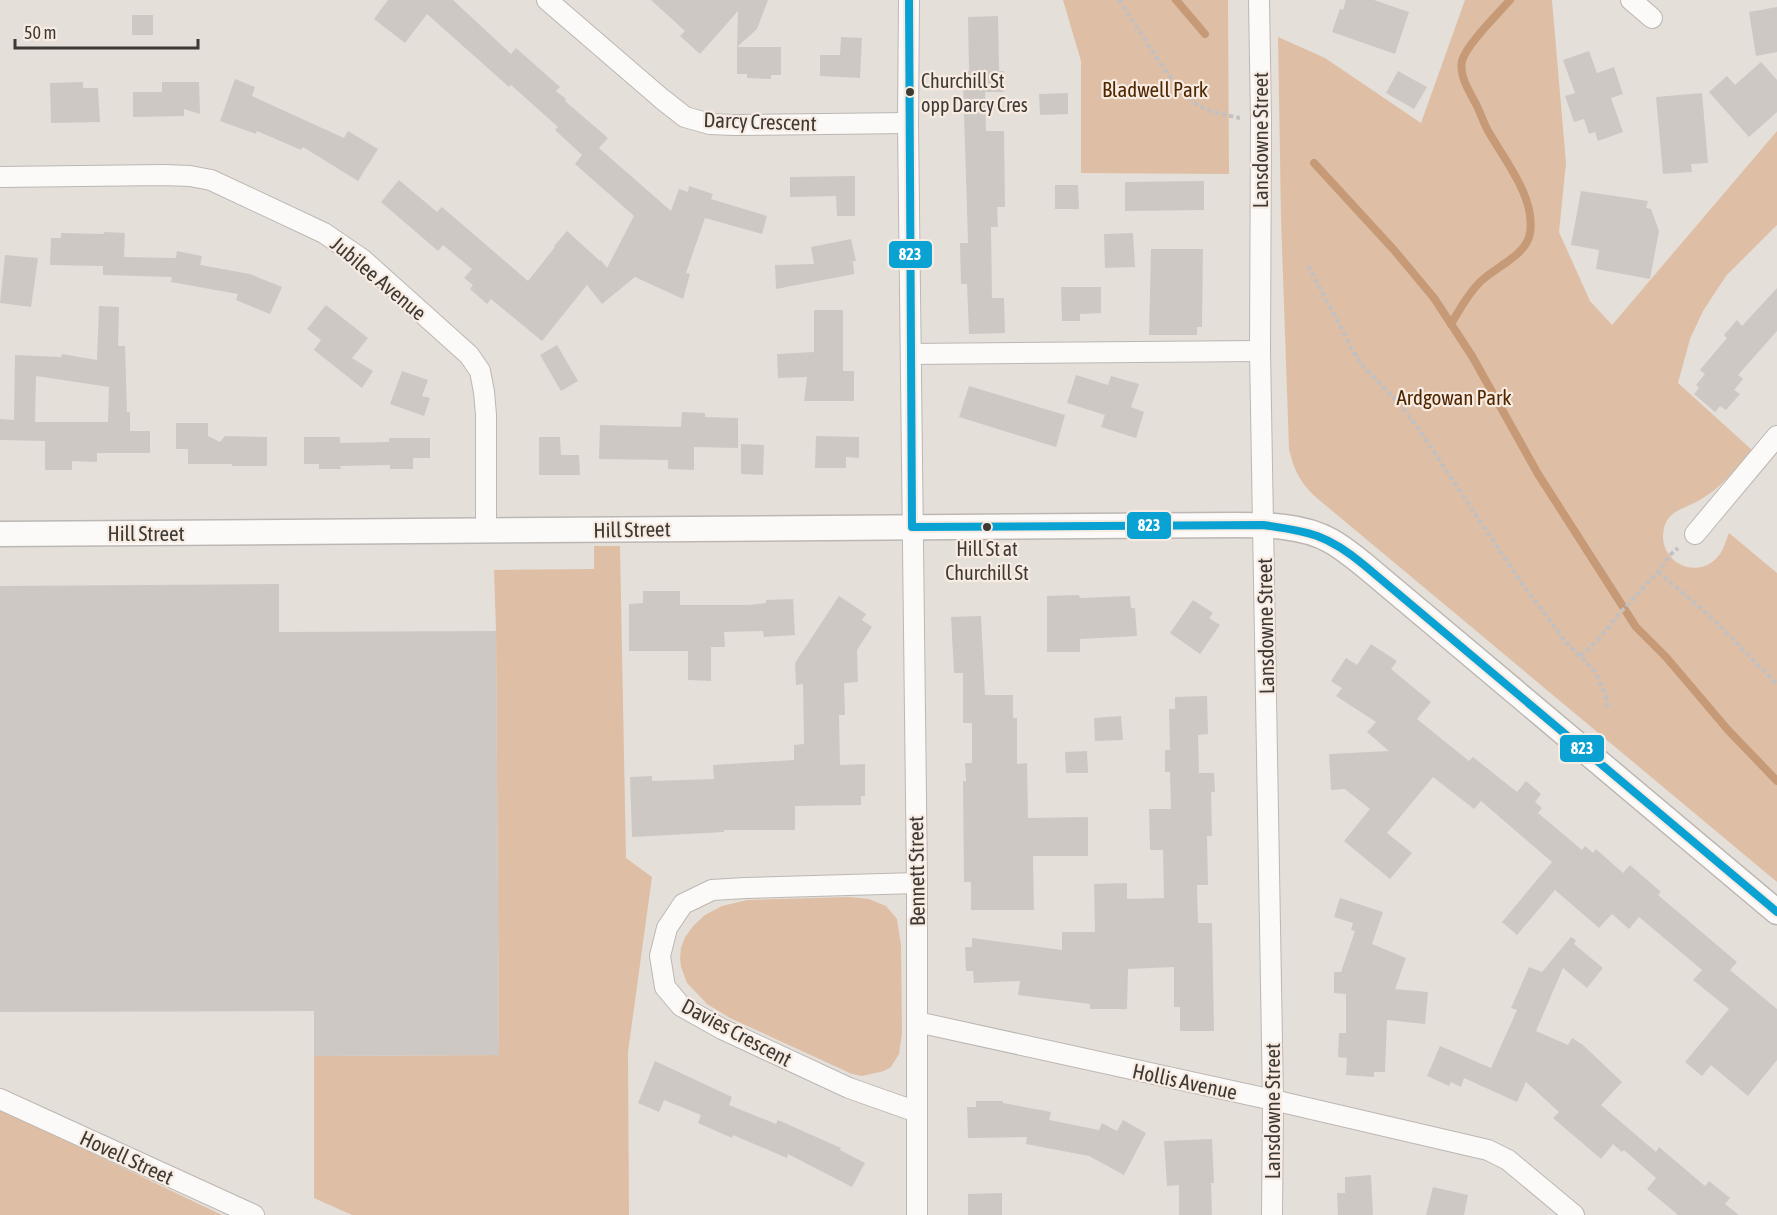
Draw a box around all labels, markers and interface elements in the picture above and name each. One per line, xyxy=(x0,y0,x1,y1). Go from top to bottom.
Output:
scale bar xyxy=(15,12,198,50)
text: 50 m xyxy=(24,22,56,43)
place label: Churchill St opp Darcy Cres xyxy=(921,69,1028,116)
street label: Lansdowne Street xyxy=(1248,72,1272,208)
park label: Bladwell Park xyxy=(1102,77,1208,101)
marker: Churchill St opp Darcy Cres xyxy=(904,86,916,98)
street label: Darcy Crescent xyxy=(703,107,817,135)
street label: Jubilee Avenue xyxy=(326,231,432,325)
line badge: 823 xyxy=(888,240,933,269)
text: 823 xyxy=(899,245,921,263)
park label: Ardgowan Park xyxy=(1397,385,1511,409)
line badge: 823 xyxy=(1126,511,1172,540)
street label: Hill Street xyxy=(593,516,671,542)
text: 823 xyxy=(1138,516,1160,534)
street label: Hill Street xyxy=(107,521,185,545)
marker: Hill St at Churchill St xyxy=(981,521,993,533)
place label: Hill St at Churchill St xyxy=(945,537,1029,584)
street label: Lansdowne Street xyxy=(1252,558,1278,694)
line badge: 823 xyxy=(1559,734,1605,763)
text: 823 xyxy=(1571,739,1593,757)
street label: Bennett Street xyxy=(903,816,929,926)
street label: Davies Crescent xyxy=(678,993,796,1071)
street label: Lansdowne Street xyxy=(1260,1043,1284,1179)
street label: Hollis Avenue xyxy=(1130,1058,1240,1104)
street label: Hovell Street xyxy=(77,1125,177,1189)

